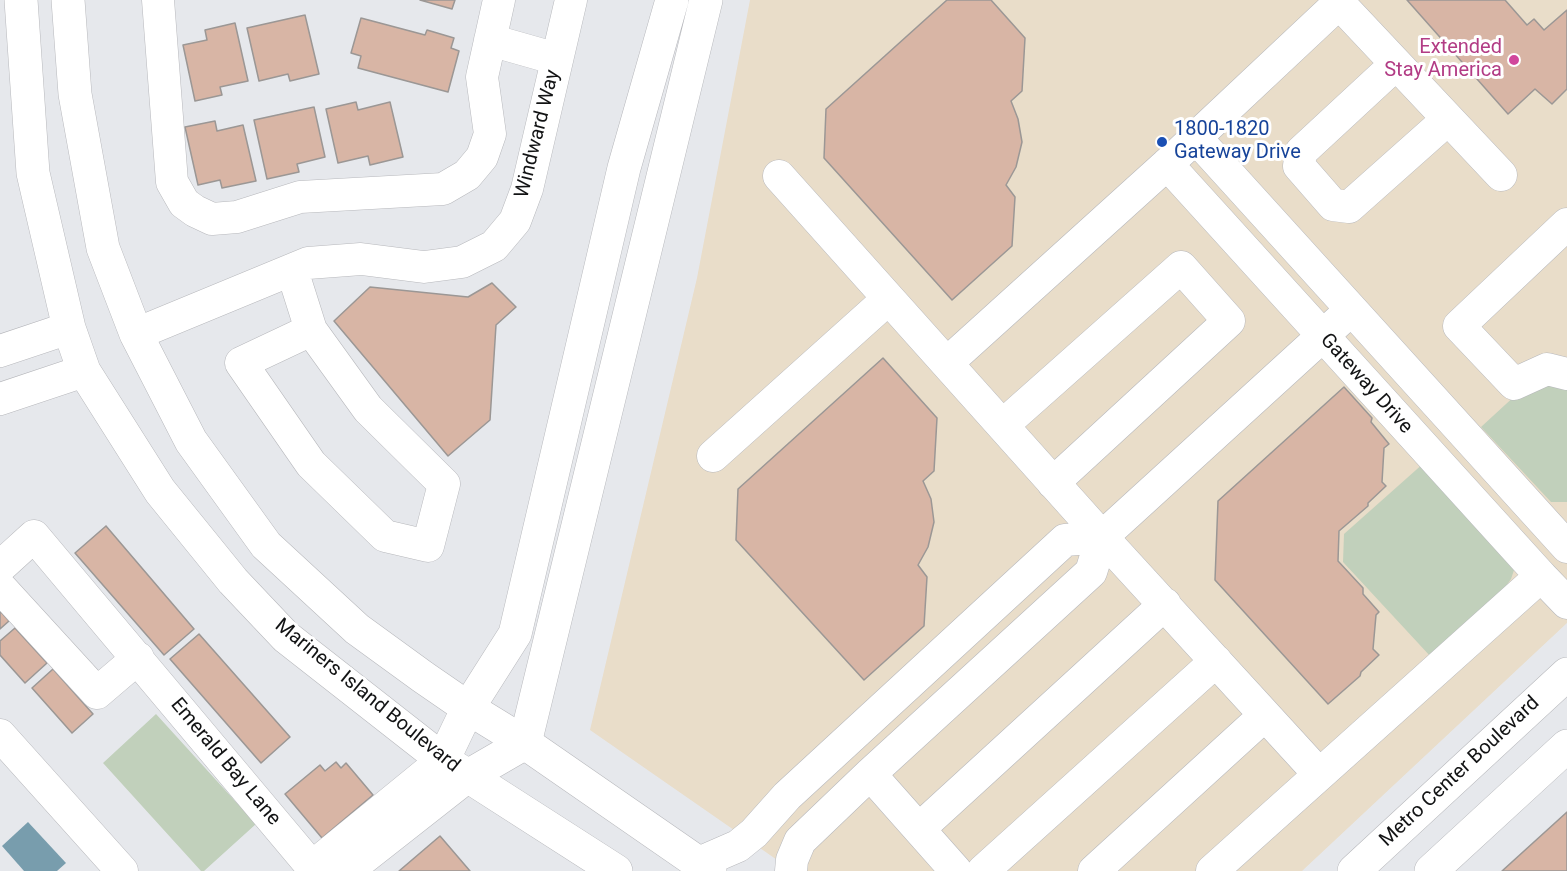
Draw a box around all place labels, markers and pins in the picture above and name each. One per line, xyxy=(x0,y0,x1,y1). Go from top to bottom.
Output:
place label: Extended Stay America xyxy=(1384,36,1502,83)
marker: Extended Stay America xyxy=(1507,53,1521,67)
place label: 1800-1820 Gateway Drive xyxy=(1174,118,1301,165)
marker: 1800-1820 Gateway Drive xyxy=(1155,135,1169,149)

